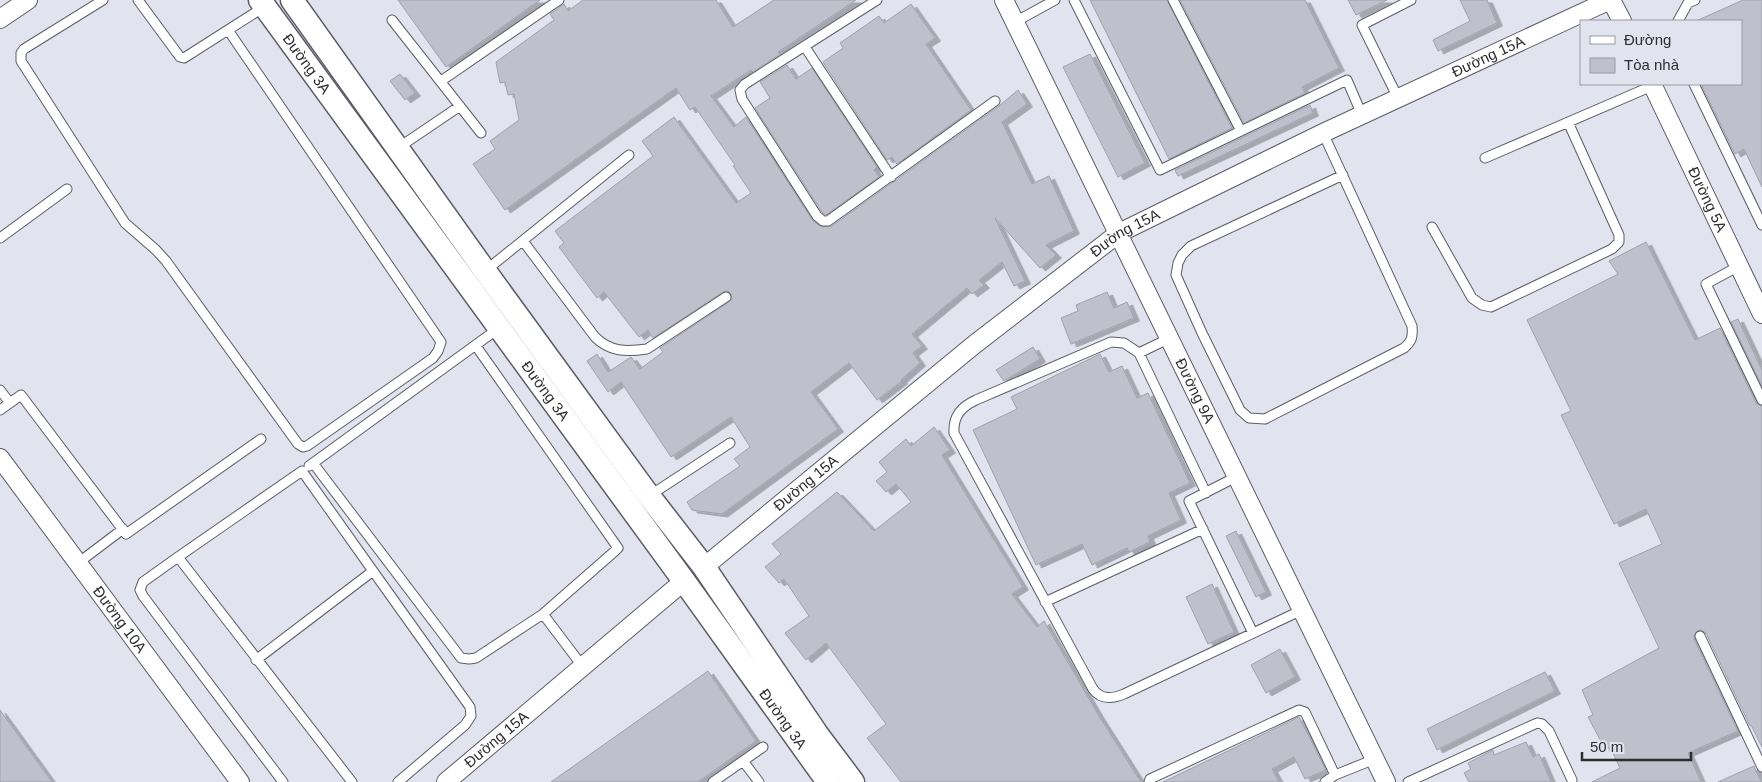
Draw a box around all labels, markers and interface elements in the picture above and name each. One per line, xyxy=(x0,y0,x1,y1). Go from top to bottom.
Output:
legend xyxy=(1580,20,1742,85)
street label: Đường 3A xyxy=(279,30,334,97)
text: Đường xyxy=(1624,31,1671,48)
street label: Đường 15A xyxy=(1449,32,1527,80)
text: Tòa nhà xyxy=(1624,56,1680,73)
street label: Đường 5A xyxy=(1685,164,1730,234)
street label: Đường 15A xyxy=(1087,205,1162,260)
street label: Đường 9A xyxy=(1172,355,1218,426)
street label: Đường 3A xyxy=(518,357,573,424)
street label: Đường 15A xyxy=(770,451,841,514)
street label: Đường 10A xyxy=(90,583,150,656)
street label: Đường 3A xyxy=(756,685,811,752)
street label: Đường 15A xyxy=(461,707,531,771)
scale bar xyxy=(1582,730,1691,762)
text: 50 m xyxy=(1590,738,1623,755)

